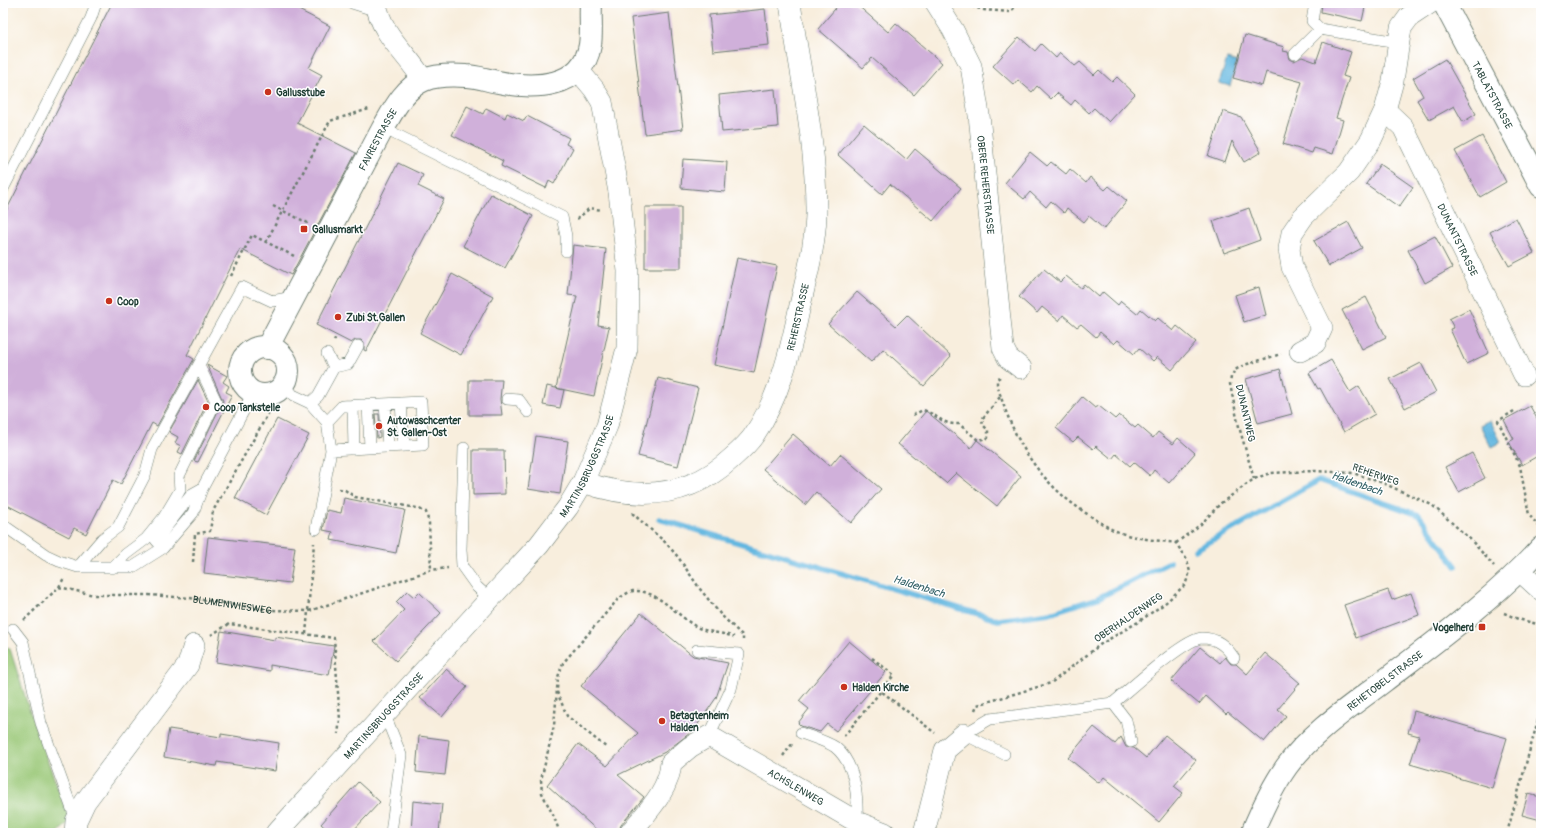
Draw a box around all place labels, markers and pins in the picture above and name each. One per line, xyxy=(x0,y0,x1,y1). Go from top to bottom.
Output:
marker: Gallusstube xyxy=(263,87,273,97)
place label: Gallusstube xyxy=(276,87,326,99)
marker: Gallusmarkt xyxy=(299,224,309,234)
place label: Gallusmarkt xyxy=(312,224,364,236)
marker: Coop xyxy=(104,296,114,306)
place label: Coop xyxy=(117,296,139,308)
marker: Zubi St.Gallen xyxy=(333,312,343,322)
place label: Zubi St.Gallen xyxy=(346,312,406,324)
marker: Coop Tankstelle xyxy=(201,402,211,412)
place label: Coop Tankstelle xyxy=(214,402,281,414)
place label: Autowaschcenter St. Gallen-Ost xyxy=(387,415,461,439)
marker: Autowaschcenter St. Gallen-Ost xyxy=(374,421,384,431)
place label: Vogelherd xyxy=(1432,622,1474,634)
marker: Vogelherd xyxy=(1477,622,1487,632)
marker: Halden Kirche xyxy=(839,682,849,692)
place label: Halden Kirche xyxy=(852,682,910,694)
place label: Betagtenheim Halden xyxy=(670,710,729,734)
marker: Betagtenheim Halden xyxy=(657,716,667,726)

